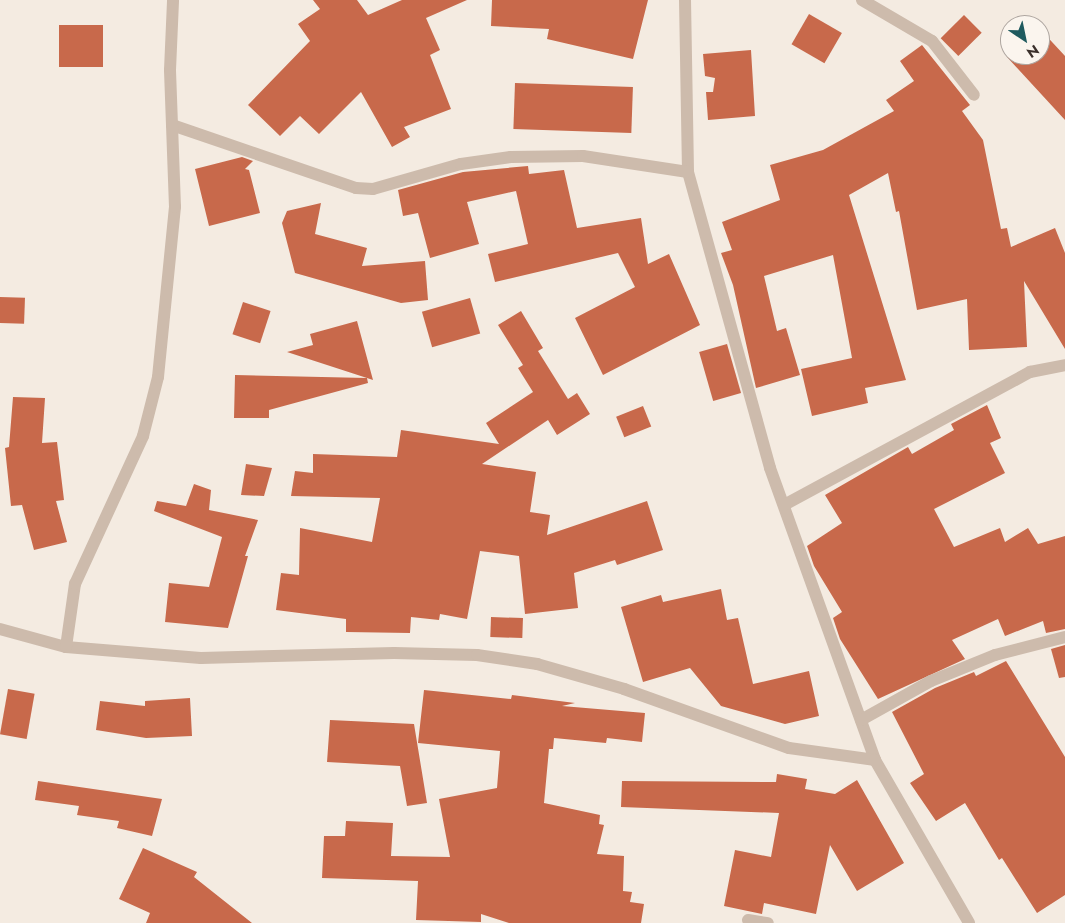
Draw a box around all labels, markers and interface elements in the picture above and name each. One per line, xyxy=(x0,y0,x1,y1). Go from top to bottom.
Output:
north arrow xyxy=(1000,15,1050,65)
text: N xyxy=(1023,40,1043,63)

